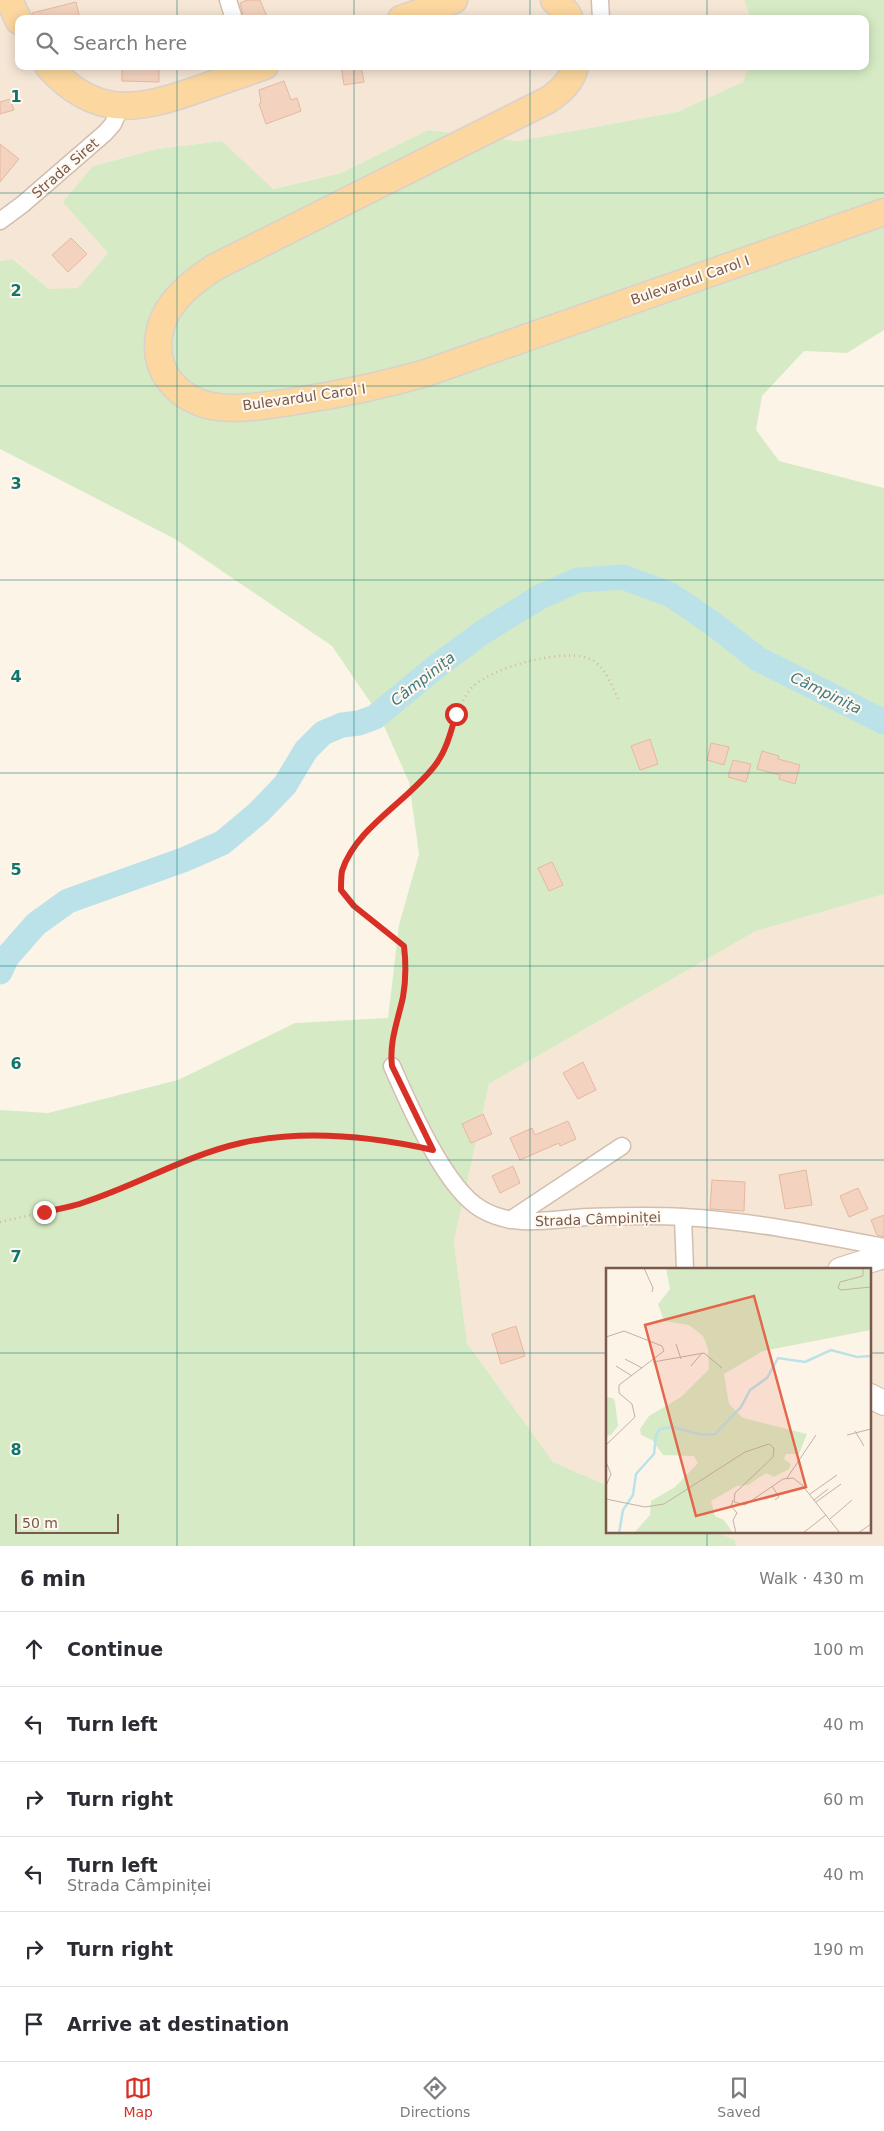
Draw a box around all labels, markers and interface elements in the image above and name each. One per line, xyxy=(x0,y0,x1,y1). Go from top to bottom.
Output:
search box xyxy=(15,15,869,70)
icon: search xyxy=(33,29,61,57)
text: Search here xyxy=(73,32,187,54)
text: 1 xyxy=(10,87,22,106)
street label: Strada Siret xyxy=(28,134,102,201)
street label: Bulevardul Carol I xyxy=(629,252,751,308)
text: 2 xyxy=(10,281,22,300)
street label: Bulevardul Carol I xyxy=(241,380,367,414)
text: 3 xyxy=(10,474,22,493)
water label: Câmpinița xyxy=(387,648,459,710)
text: 4 xyxy=(10,667,22,686)
water label: Câmpinița xyxy=(788,668,864,718)
route start xyxy=(445,703,468,726)
text: 5 xyxy=(10,860,22,879)
text: 6 xyxy=(10,1054,22,1073)
route end xyxy=(33,1201,56,1224)
street label: Strada Câmpiniței xyxy=(535,1209,661,1230)
text: 7 xyxy=(10,1247,22,1266)
inset map xyxy=(606,1268,872,1534)
text: 8 xyxy=(10,1440,22,1459)
scale bar xyxy=(15,1511,119,1534)
text: 50 m xyxy=(22,1515,58,1531)
text: 6 min xyxy=(20,1567,86,1591)
text: Walk · 430 m xyxy=(759,1569,864,1588)
icon: ahead xyxy=(20,1635,48,1663)
text: Continue xyxy=(67,1638,163,1660)
text: 100 m xyxy=(813,1640,864,1659)
icon: left xyxy=(20,1710,48,1738)
text: Turn left xyxy=(67,1713,158,1735)
text: 40 m xyxy=(823,1715,864,1734)
icon: right xyxy=(20,1785,48,1813)
text: Turn right xyxy=(67,1788,173,1810)
text: 60 m xyxy=(823,1790,864,1809)
text: Turn left xyxy=(67,1854,158,1876)
icon: left xyxy=(20,1860,48,1888)
text: 40 m xyxy=(823,1865,864,1884)
text: Strada Câmpiniței xyxy=(67,1876,211,1895)
icon: right xyxy=(20,1935,48,1963)
text: Turn right xyxy=(67,1938,173,1960)
text: 190 m xyxy=(813,1940,864,1959)
icon: arrive xyxy=(20,2010,48,2038)
text: Arrive at destination xyxy=(67,2013,289,2035)
tab: Map xyxy=(123,2074,153,2120)
tab: Directions xyxy=(400,2074,470,2120)
tab: Saved xyxy=(717,2074,761,2120)

